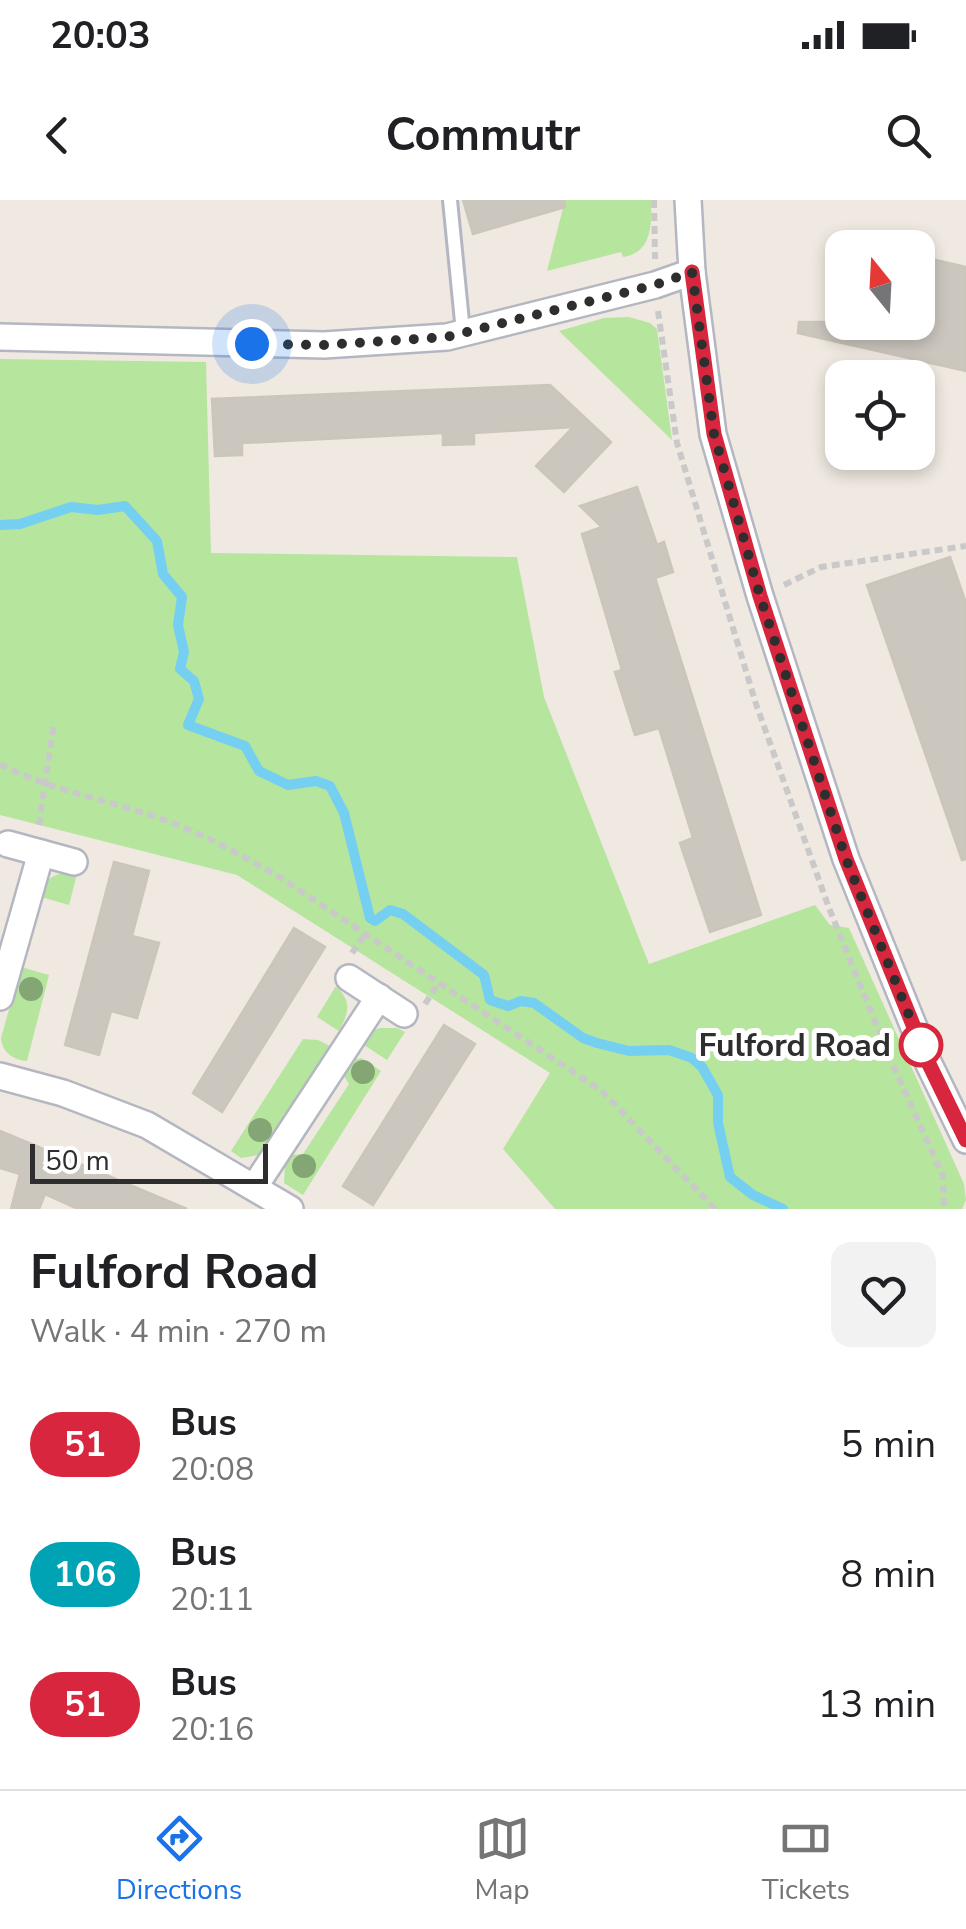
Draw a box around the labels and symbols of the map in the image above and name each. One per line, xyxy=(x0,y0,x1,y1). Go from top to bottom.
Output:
north arrow xyxy=(825,230,935,340)
your location xyxy=(227,319,277,369)
place label: Fulford Road xyxy=(699,1024,891,1067)
marker: Fulford Road xyxy=(900,1024,942,1066)
scale bar xyxy=(30,1139,268,1184)

